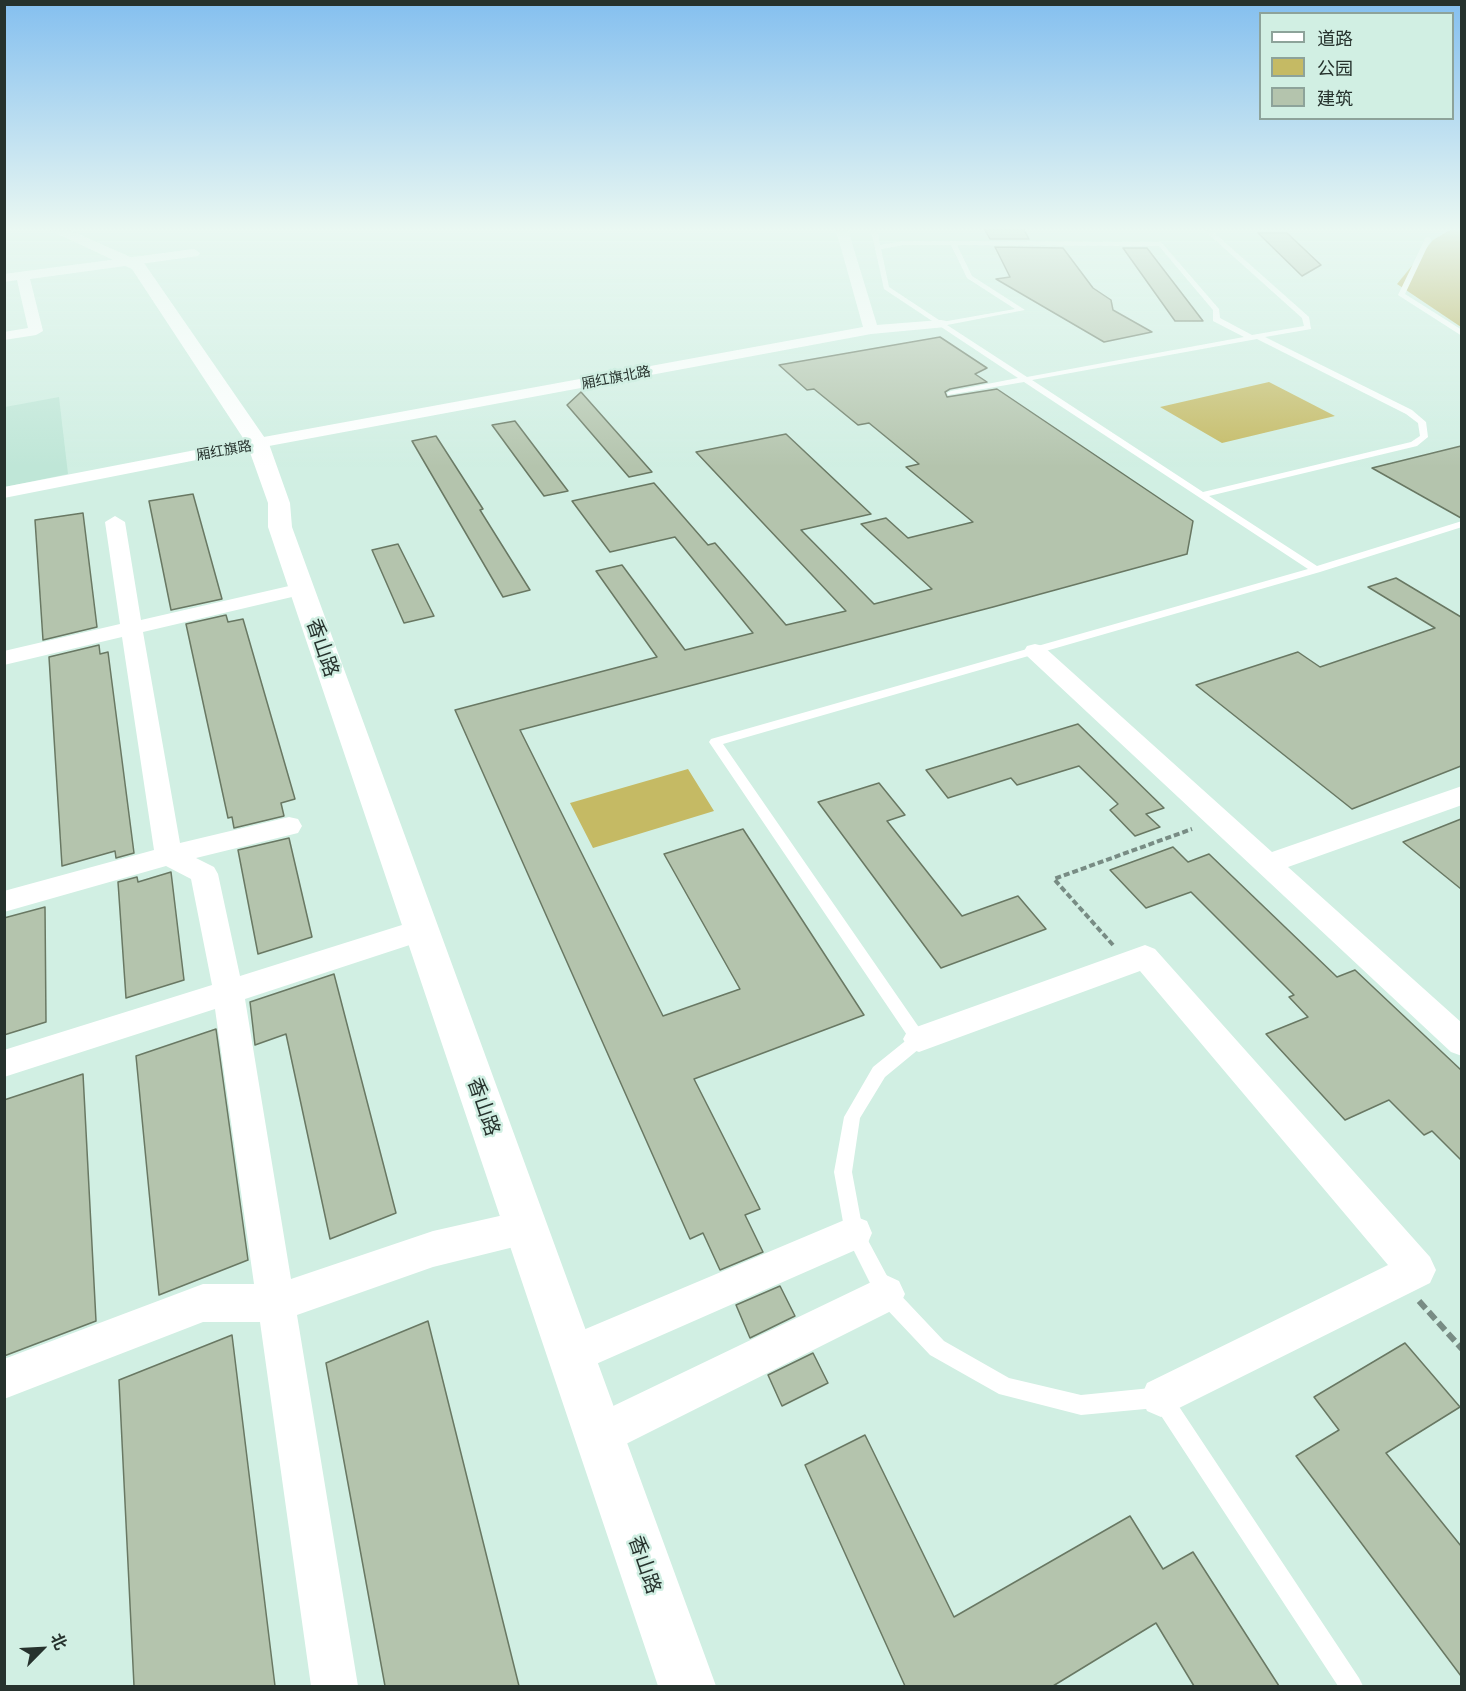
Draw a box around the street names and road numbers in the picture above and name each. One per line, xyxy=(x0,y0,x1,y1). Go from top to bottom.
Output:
street label: 厢红旗北路 xyxy=(580,363,652,393)
street label: 厢红旗路 xyxy=(195,438,253,464)
street label: 香山路 xyxy=(301,616,343,680)
street label: 香山路 xyxy=(462,1075,504,1139)
street label: 香山路 xyxy=(623,1533,665,1597)

